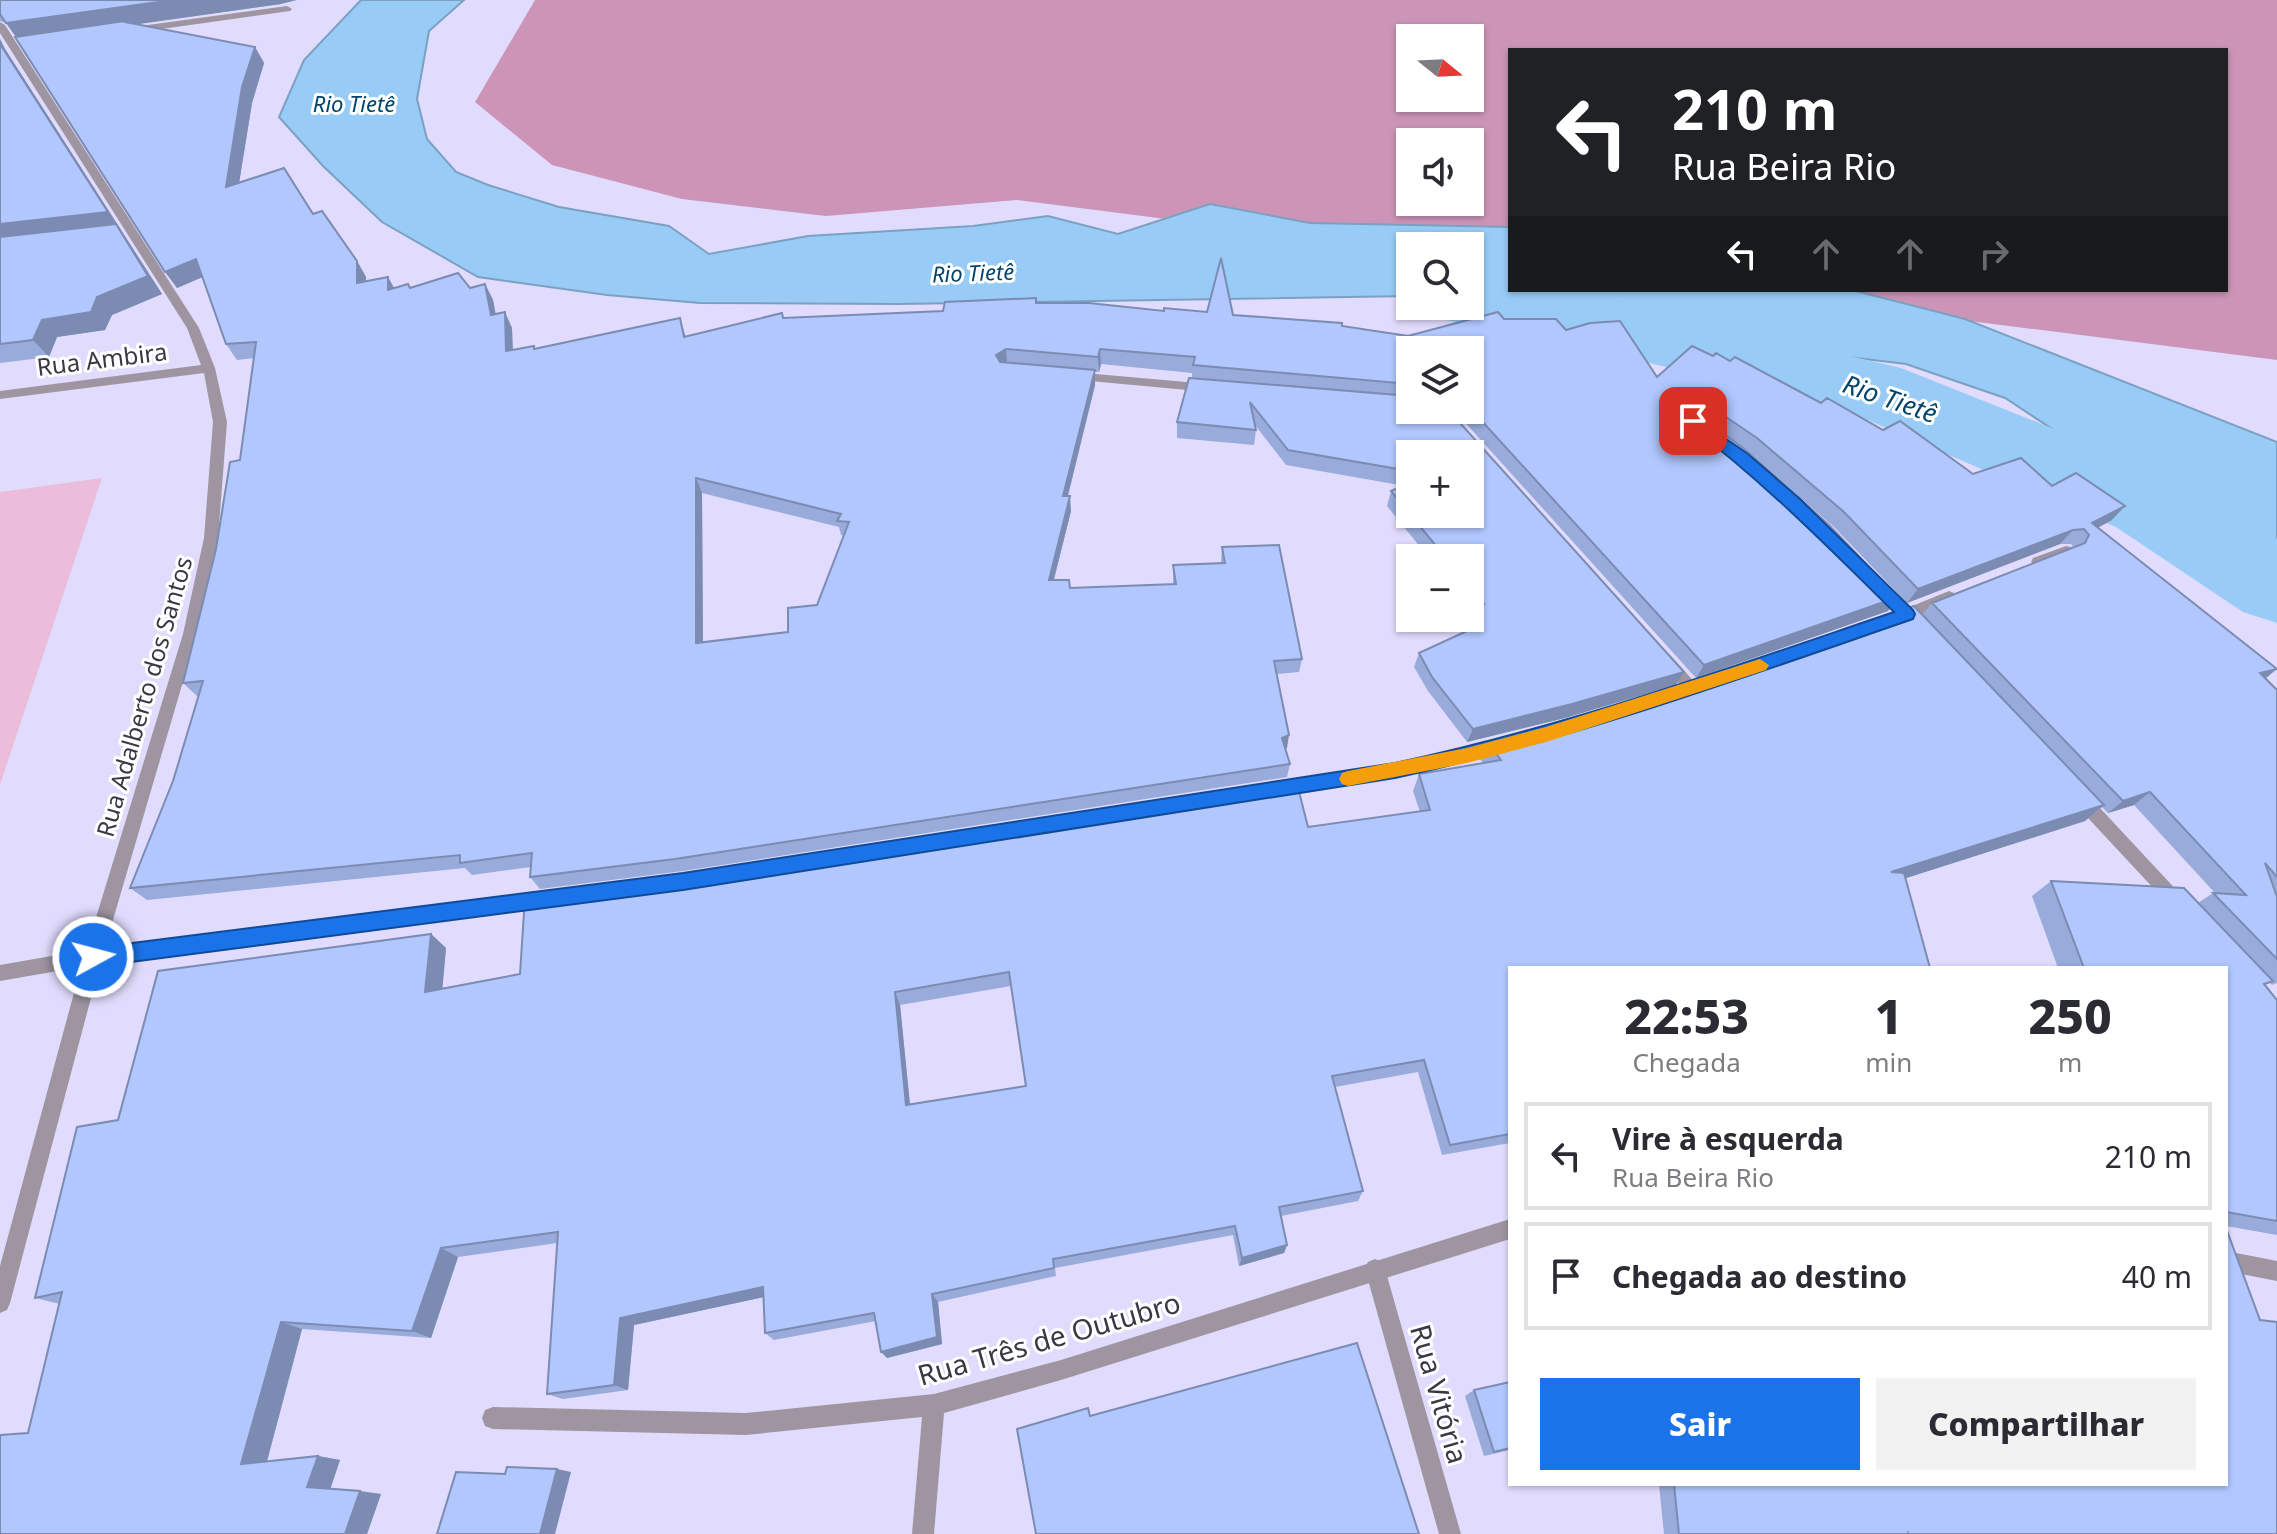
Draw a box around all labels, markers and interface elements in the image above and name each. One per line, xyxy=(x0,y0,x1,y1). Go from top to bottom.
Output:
north arrow xyxy=(1396,24,1484,112)
map controls xyxy=(1396,24,1484,632)
text: 210 m xyxy=(1672,70,1837,146)
icon: left xyxy=(1540,80,1644,184)
water label: Rio Tietê xyxy=(313,88,395,118)
button: sound xyxy=(1396,128,1484,216)
text: Rua Beira Rio xyxy=(1672,142,1896,191)
button: search xyxy=(1396,232,1484,320)
icon: left xyxy=(1720,232,1764,276)
icon: ahead xyxy=(1804,232,1848,276)
icon: ahead xyxy=(1888,232,1932,276)
icon: right xyxy=(1972,232,2016,276)
water label: Rio Tietê xyxy=(931,256,1015,288)
street label: Rua Ambira xyxy=(35,334,169,383)
button: layers xyxy=(1396,336,1484,424)
water label: Rio Tietê xyxy=(1838,365,1942,431)
pin xyxy=(1659,387,1727,455)
icon: arrive xyxy=(1671,399,1715,443)
button: + xyxy=(1396,440,1484,528)
button: − xyxy=(1396,544,1484,632)
street label: Rua Adalberto dos Santos xyxy=(88,553,199,841)
position arrow xyxy=(51,915,135,999)
text: 22:53 xyxy=(1624,983,1749,1048)
text: 1 xyxy=(1875,983,1903,1048)
text: 250 xyxy=(2029,983,2112,1048)
text: Chegada xyxy=(1632,1044,1741,1080)
text: min xyxy=(1865,1044,1912,1080)
text: m xyxy=(2058,1044,2082,1080)
text: Vire à esquerda xyxy=(1612,1118,1844,1159)
icon: left xyxy=(1544,1134,1588,1178)
text: 210 m xyxy=(2105,1136,2192,1177)
text: Rua Beira Rio xyxy=(1612,1159,1774,1195)
icon: arrive xyxy=(1544,1254,1588,1298)
text: Chegada ao destino xyxy=(1612,1256,1907,1297)
text: 40 m xyxy=(2122,1256,2192,1297)
street label: Rua Três de Outubro xyxy=(913,1282,1184,1394)
street label: Rua Vitória xyxy=(1402,1320,1478,1468)
button: Sair xyxy=(1540,1378,1860,1470)
button: Compartilhar xyxy=(1876,1378,2196,1470)

